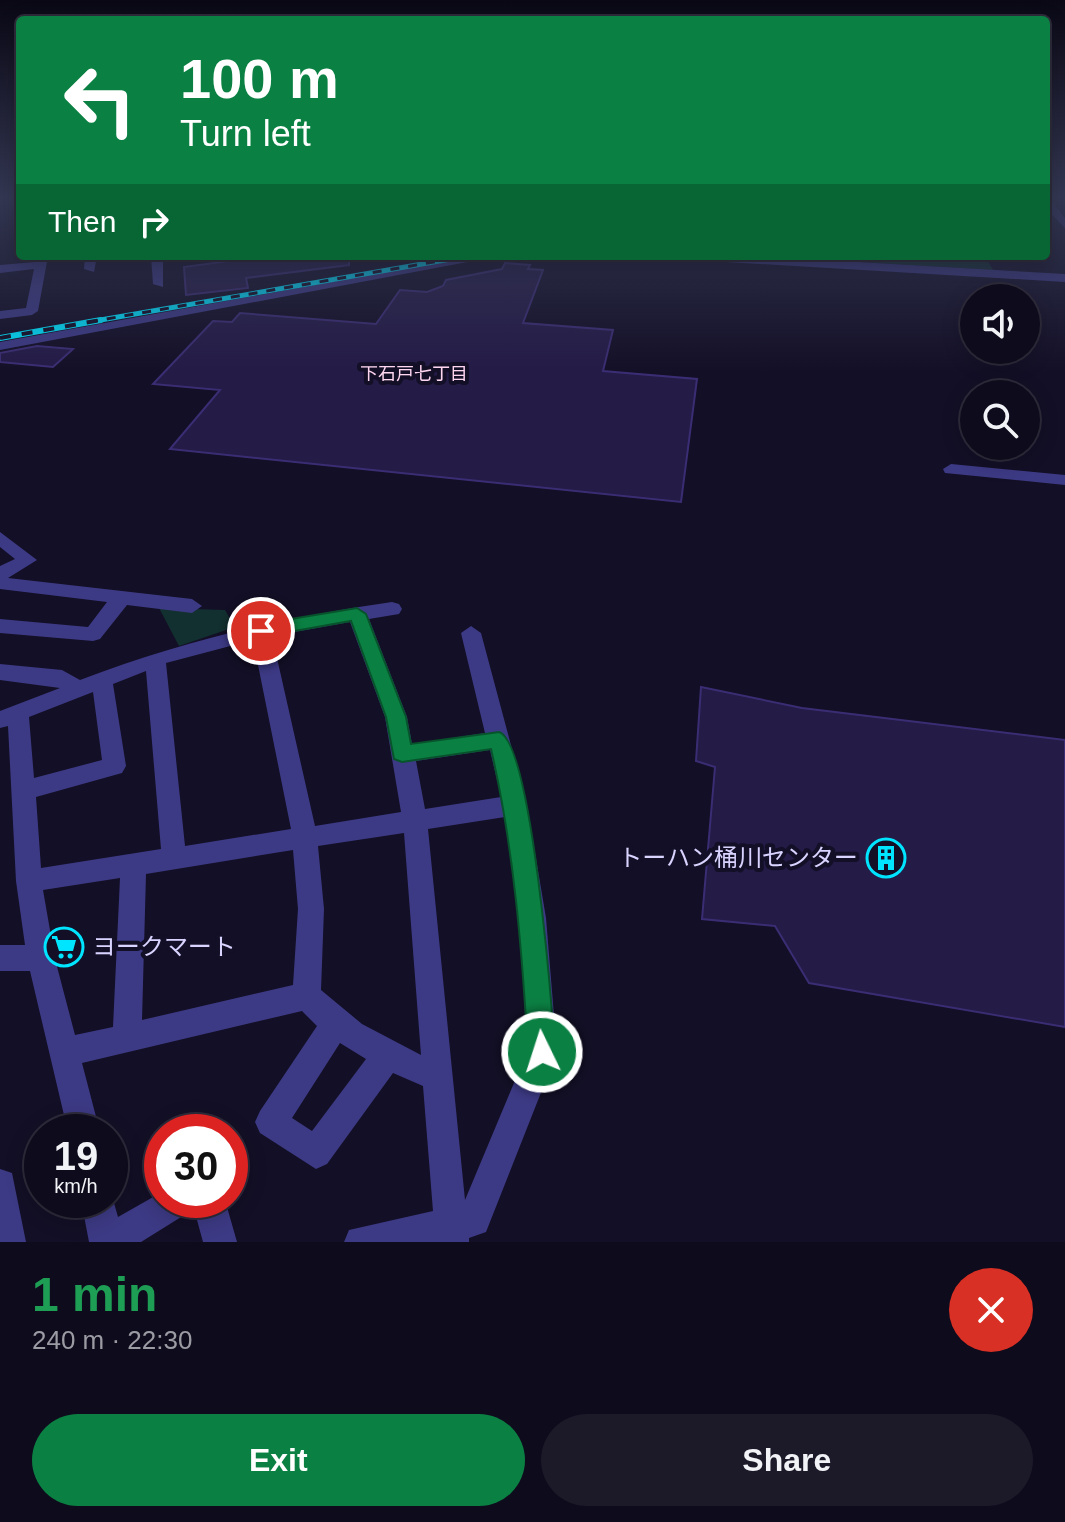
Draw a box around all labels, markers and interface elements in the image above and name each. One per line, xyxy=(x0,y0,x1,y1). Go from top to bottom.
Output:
text: 100 m xyxy=(180,47,339,110)
icon: left xyxy=(48,48,152,152)
text: Turn left xyxy=(180,113,311,154)
icon: right xyxy=(132,200,176,244)
text: Then xyxy=(48,205,116,238)
map controls xyxy=(960,284,1040,460)
button: sound xyxy=(960,284,1040,364)
district label: 下石戸七丁目 xyxy=(360,364,468,384)
button: search xyxy=(960,380,1040,460)
pin xyxy=(227,597,295,665)
icon: arrive xyxy=(239,609,283,653)
building icon: トーハン桶川センター xyxy=(865,837,907,879)
place label: トーハン桶川センター xyxy=(618,844,858,871)
supermarket icon: ヨークマート xyxy=(43,926,85,968)
place label: ヨークマート xyxy=(92,933,236,960)
position arrow xyxy=(500,1010,584,1094)
speed limit sign: 30 xyxy=(144,1114,248,1218)
text: 19 xyxy=(54,1134,98,1178)
text: km/h xyxy=(54,1175,98,1197)
text: 1 min xyxy=(32,1268,157,1321)
button: close xyxy=(949,1268,1033,1352)
text: 240 m · 22:30 xyxy=(32,1325,192,1355)
button: Exit xyxy=(32,1414,525,1506)
button: Share xyxy=(541,1414,1033,1506)

